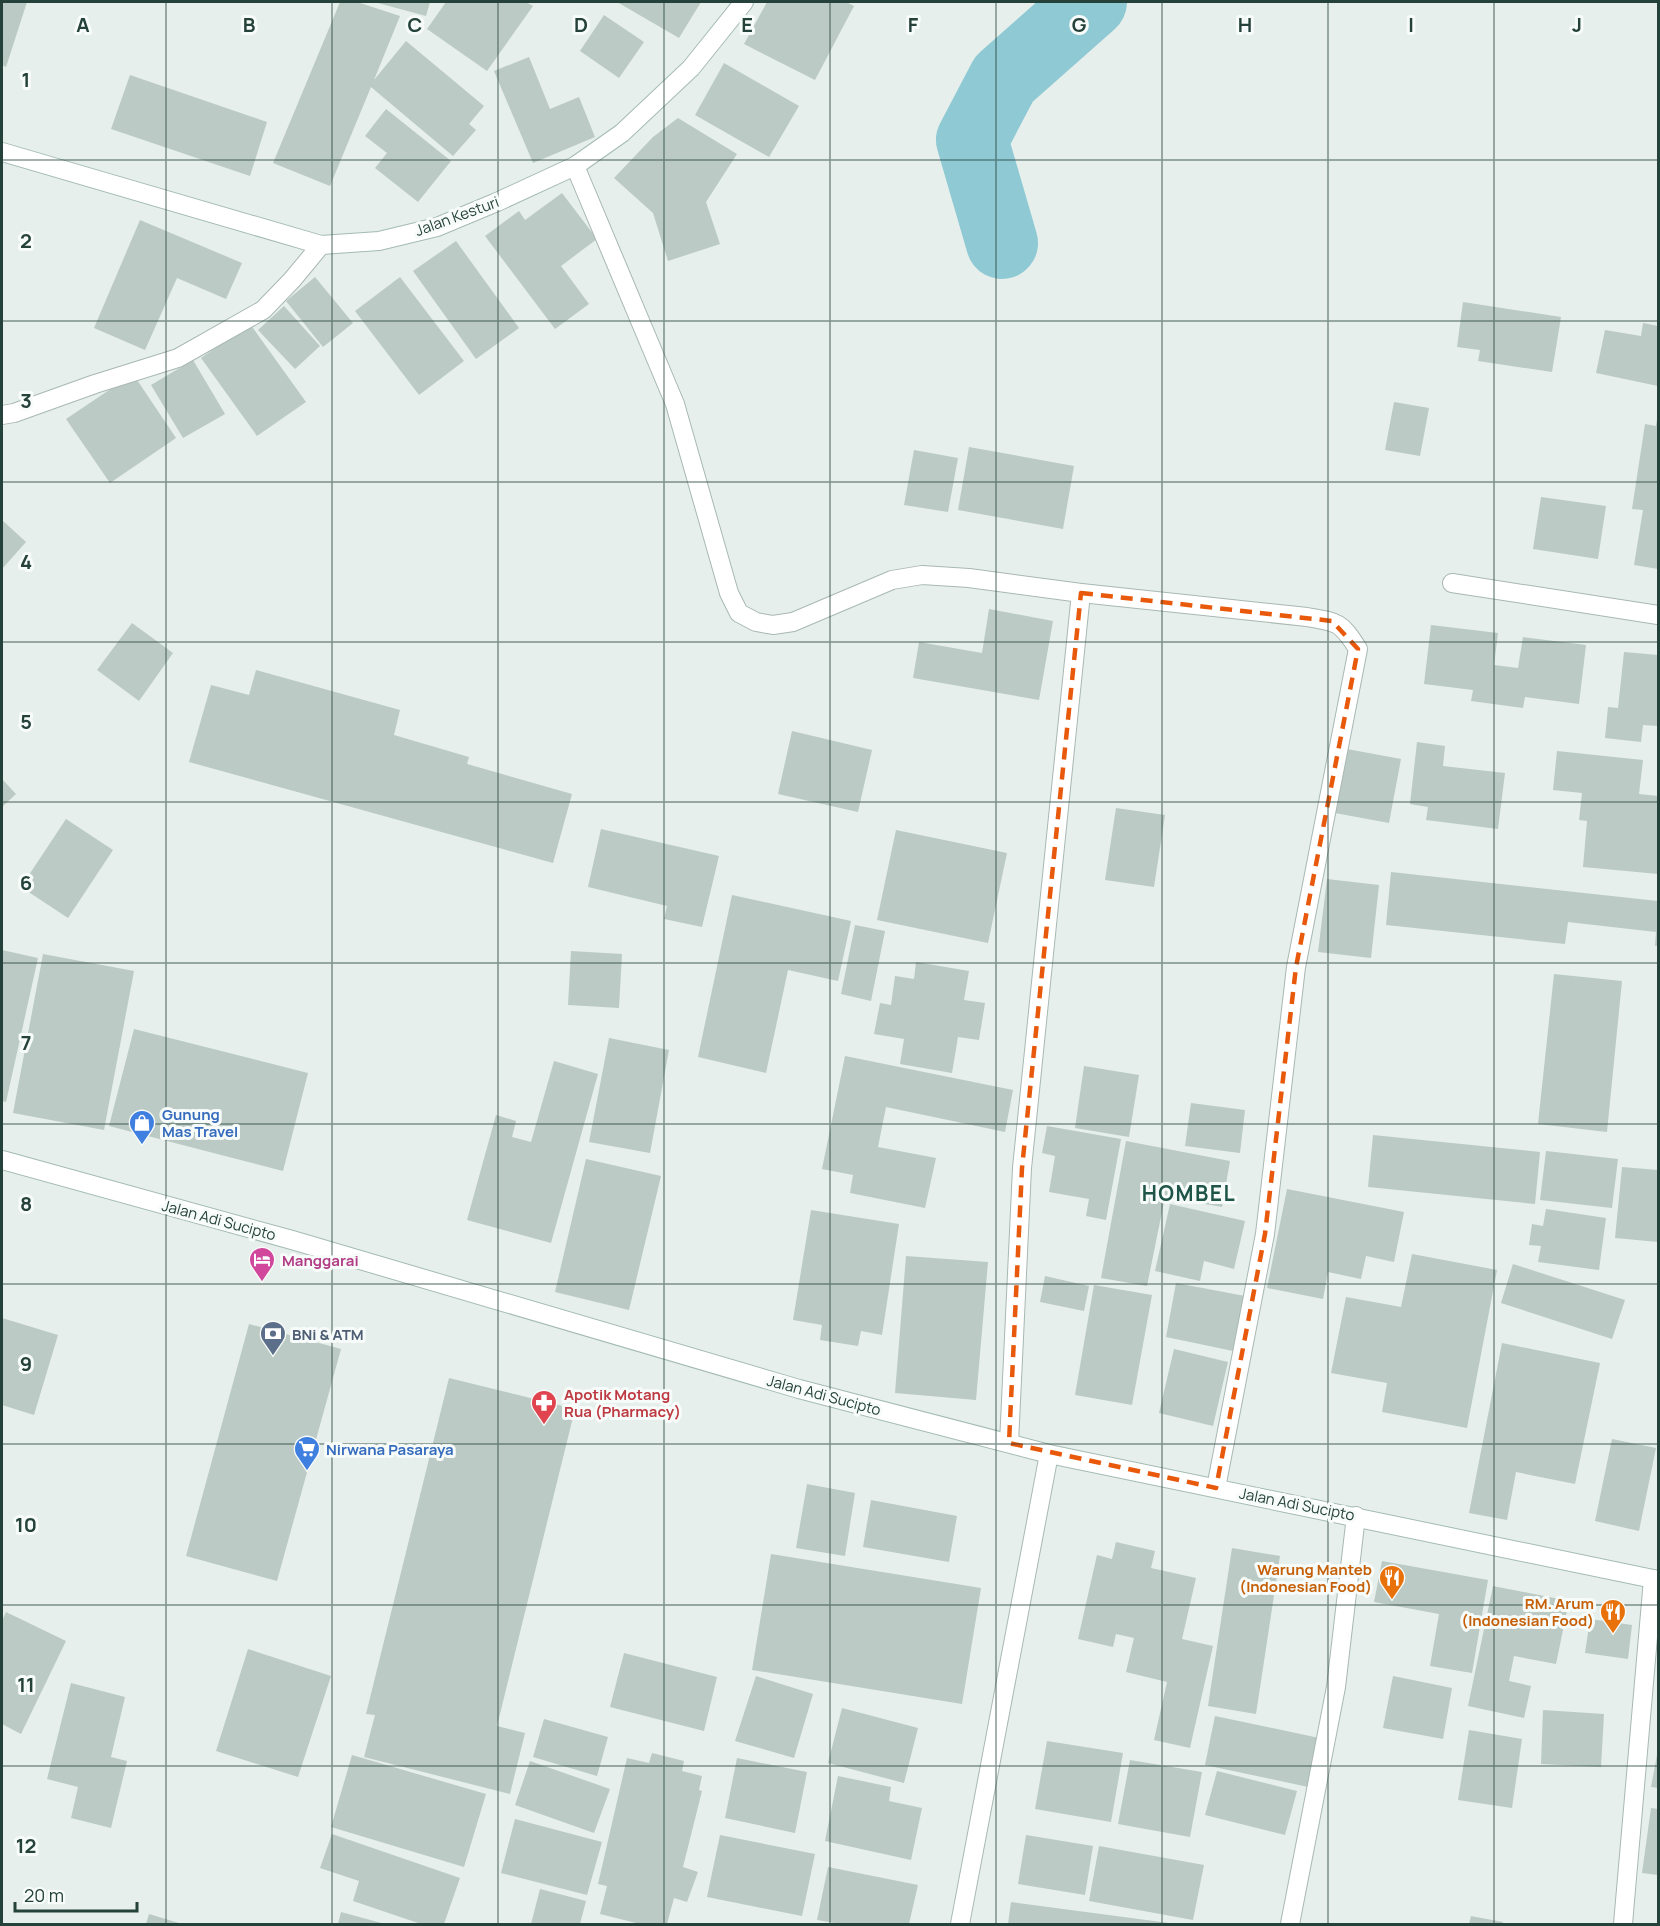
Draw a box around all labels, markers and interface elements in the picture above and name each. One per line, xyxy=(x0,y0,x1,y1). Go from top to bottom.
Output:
text: A xyxy=(76,11,90,38)
text: B xyxy=(243,11,256,38)
text: C xyxy=(408,11,422,38)
text: D xyxy=(574,11,588,38)
text: E xyxy=(741,11,753,38)
text: F xyxy=(908,11,919,38)
text: G xyxy=(1072,11,1087,38)
text: H xyxy=(1238,11,1252,38)
text: I xyxy=(1408,11,1414,38)
text: J xyxy=(1572,11,1582,38)
text: 1 xyxy=(22,66,30,93)
street label: Jalan Kesturi xyxy=(412,191,502,241)
text: 2 xyxy=(20,227,32,254)
text: 3 xyxy=(20,387,32,414)
text: 4 xyxy=(20,548,32,575)
text: 5 xyxy=(20,708,32,735)
text: 6 xyxy=(20,869,32,896)
text: 7 xyxy=(21,1029,31,1056)
place label: Gunung Mas Travel xyxy=(162,1104,238,1142)
shop icon: Gunung Mas Travel xyxy=(127,1108,157,1146)
district label: HOMBEL xyxy=(1142,1179,1236,1207)
text: 8 xyxy=(20,1190,32,1217)
street label: Jalan Adi Sucipto xyxy=(160,1195,278,1245)
hotel icon: Manggarai xyxy=(247,1245,277,1283)
place label: Manggarai xyxy=(282,1250,359,1271)
bank icon: BNi & ATM xyxy=(258,1319,288,1357)
place label: BNi & ATM xyxy=(292,1324,364,1345)
text: 9 xyxy=(20,1350,32,1377)
street label: Jalan Adi Sucipto xyxy=(765,1370,883,1420)
place label: Apotik Motang Rua (Pharmacy) xyxy=(564,1384,681,1422)
pharmacy icon: Apotik Motang Rua (Pharmacy) xyxy=(529,1388,559,1426)
supermarket icon: Nirwana Pasaraya xyxy=(292,1434,322,1472)
place label: Nirwana Pasaraya xyxy=(326,1439,454,1460)
street label: Jalan Adi Sucipto xyxy=(1238,1483,1357,1526)
text: 10 xyxy=(15,1511,37,1538)
place label: Warung Manteb (Indonesian Food) xyxy=(1239,1559,1372,1597)
restaurant icon: Warung Manteb (Indonesian Food) xyxy=(1377,1563,1407,1601)
place label: RM. Arum (Indonesian Food) xyxy=(1461,1593,1594,1631)
restaurant icon: RM. Arum (Indonesian Food) xyxy=(1598,1597,1628,1635)
text: 11 xyxy=(17,1671,35,1698)
text: 12 xyxy=(16,1832,36,1859)
scale bar xyxy=(15,1875,136,1913)
text: 20 m xyxy=(24,1883,64,1907)

